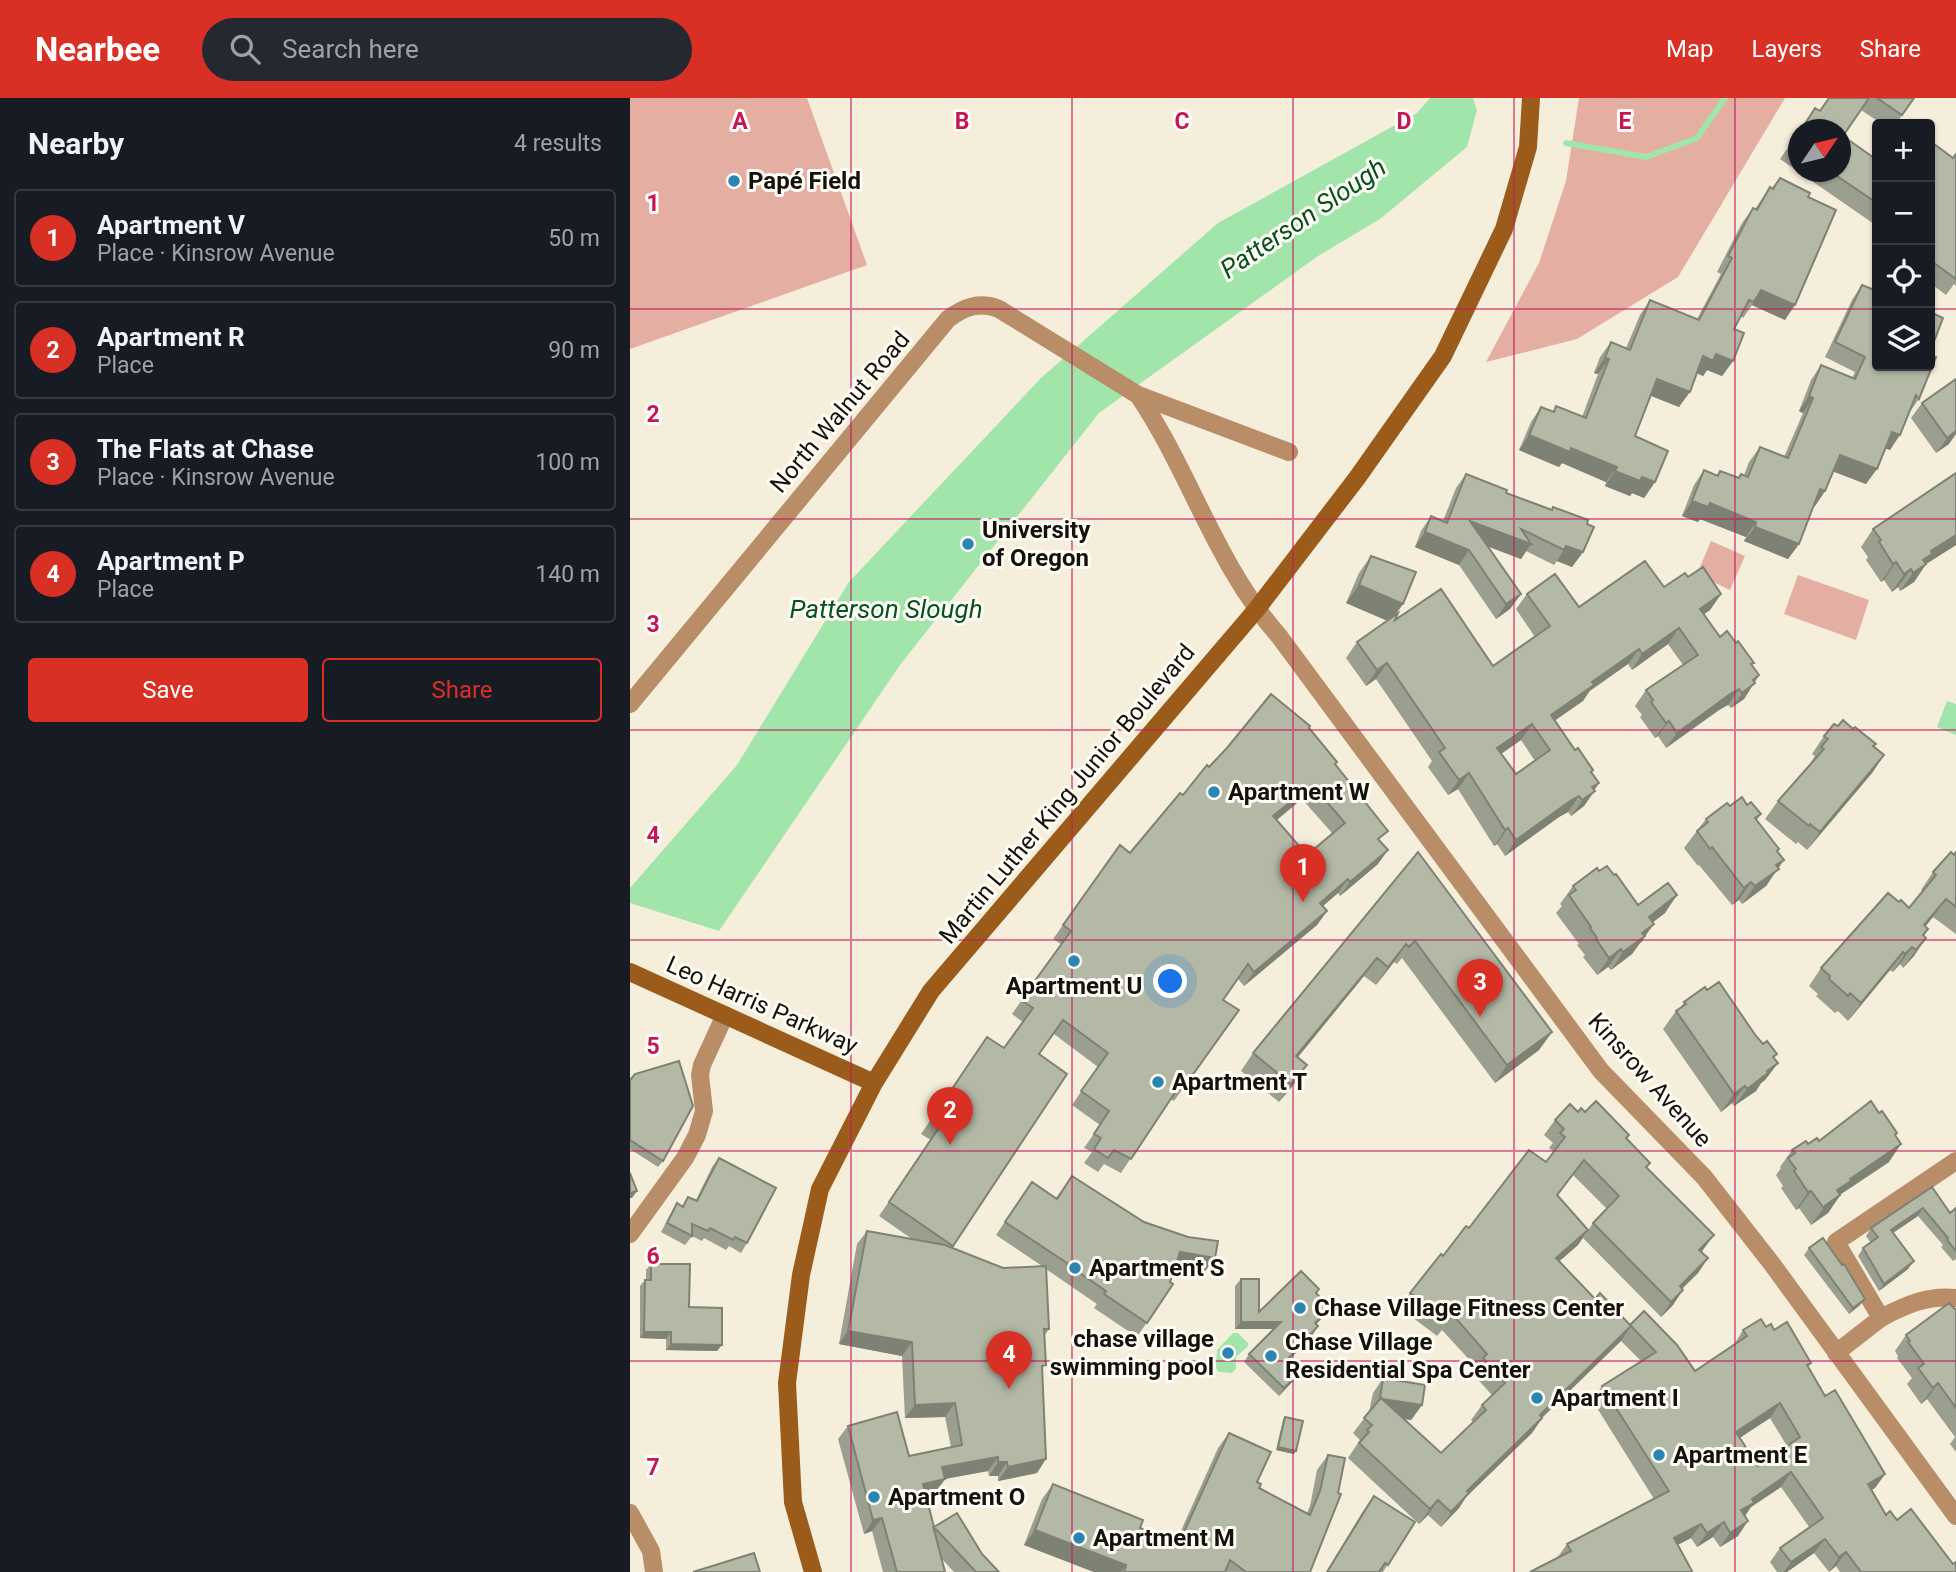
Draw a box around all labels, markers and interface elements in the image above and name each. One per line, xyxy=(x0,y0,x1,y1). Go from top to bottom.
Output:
search box xyxy=(202,18,692,81)
text: Nearbee xyxy=(35,30,160,69)
icon: search xyxy=(226,30,264,68)
text: Search here xyxy=(282,34,419,64)
text: Map xyxy=(1666,35,1714,63)
text: Layers xyxy=(1752,35,1822,63)
text: Share xyxy=(1860,35,1921,63)
text: A xyxy=(732,108,748,135)
text: B xyxy=(955,108,969,135)
text: C xyxy=(1174,108,1190,135)
text: D xyxy=(1397,108,1411,135)
text: E xyxy=(1619,108,1632,135)
north arrow xyxy=(1788,119,1851,182)
map controls xyxy=(1872,119,1935,371)
button: + xyxy=(1872,119,1935,182)
text: Nearby xyxy=(28,126,124,161)
text: 4 results xyxy=(514,130,602,157)
water label: Patterson Slough xyxy=(1215,152,1391,284)
place label: Papé Field xyxy=(748,167,861,195)
marker: Papé Field xyxy=(726,173,742,189)
button: − xyxy=(1872,182,1935,245)
text: 1 xyxy=(646,190,660,217)
text: Apartment V xyxy=(97,210,245,240)
text: 1 xyxy=(46,225,60,252)
text: 50 m xyxy=(548,225,600,252)
text: Place · Kinsrow Avenue xyxy=(97,240,335,267)
button: locate xyxy=(1872,245,1935,308)
button: layers xyxy=(1872,308,1935,371)
text: Apartment R xyxy=(97,322,245,352)
street label: North Walnut Road xyxy=(764,326,916,498)
text: 2 xyxy=(46,337,60,364)
text: 90 m xyxy=(548,337,600,364)
text: Place xyxy=(97,352,154,379)
text: 2 xyxy=(646,401,660,428)
text: The Flats at Chase xyxy=(97,434,314,464)
text: 3 xyxy=(46,449,60,476)
text: 100 m xyxy=(535,449,600,476)
text: Place · Kinsrow Avenue xyxy=(97,464,335,491)
place label: University of Oregon xyxy=(982,516,1091,572)
marker: University of Oregon xyxy=(960,536,976,552)
text: Apartment P xyxy=(97,546,245,576)
text: 4 xyxy=(46,561,60,588)
text: 140 m xyxy=(535,561,600,588)
text: Place xyxy=(97,576,154,603)
water label: Patterson Slough xyxy=(789,594,983,624)
text: 3 xyxy=(646,611,660,638)
street label: Martin Luther King Junior Boulevard xyxy=(933,639,1201,949)
button: Save xyxy=(28,658,308,722)
button: Share xyxy=(322,658,602,722)
place label: Apartment W xyxy=(1228,778,1370,806)
marker: Apartment W xyxy=(1206,784,1222,800)
text: 4 xyxy=(646,822,660,849)
pin: 1 xyxy=(1280,844,1326,902)
street label: Leo Harris Parkway xyxy=(662,950,863,1060)
marker: Apartment U xyxy=(1066,953,1082,969)
pin: 3 xyxy=(1457,959,1503,1017)
your location xyxy=(1153,964,1187,998)
place label: Apartment U xyxy=(1006,972,1142,1000)
street label: Kinsrow Avenue xyxy=(1583,1007,1717,1153)
text: 5 xyxy=(646,1033,660,1060)
place label: Apartment T xyxy=(1172,1068,1307,1096)
marker: Apartment T xyxy=(1150,1074,1166,1090)
pin: 2 xyxy=(927,1087,973,1145)
text: 6 xyxy=(646,1243,660,1270)
place label: Apartment S xyxy=(1089,1254,1225,1282)
marker: Apartment S xyxy=(1067,1260,1083,1276)
place label: Chase Village Fitness Center xyxy=(1314,1294,1624,1322)
marker: Chase Village Fitness Center xyxy=(1292,1300,1308,1316)
place label: chase village swimming pool xyxy=(1050,1325,1214,1381)
place label: Chase Village Residential Spa Center xyxy=(1285,1328,1531,1384)
pin: 4 xyxy=(986,1331,1032,1389)
marker: chase village swimming pool xyxy=(1220,1345,1236,1361)
marker: Chase Village Residential Spa Center xyxy=(1263,1348,1279,1364)
place label: Apartment I xyxy=(1551,1384,1679,1412)
marker: Apartment I xyxy=(1529,1390,1545,1406)
place label: Apartment E xyxy=(1673,1441,1807,1469)
marker: Apartment E xyxy=(1651,1447,1667,1463)
text: 7 xyxy=(646,1454,660,1481)
place label: Apartment O xyxy=(888,1483,1025,1511)
marker: Apartment O xyxy=(866,1489,882,1505)
place label: Apartment M xyxy=(1093,1524,1235,1552)
marker: Apartment M xyxy=(1071,1530,1087,1546)

